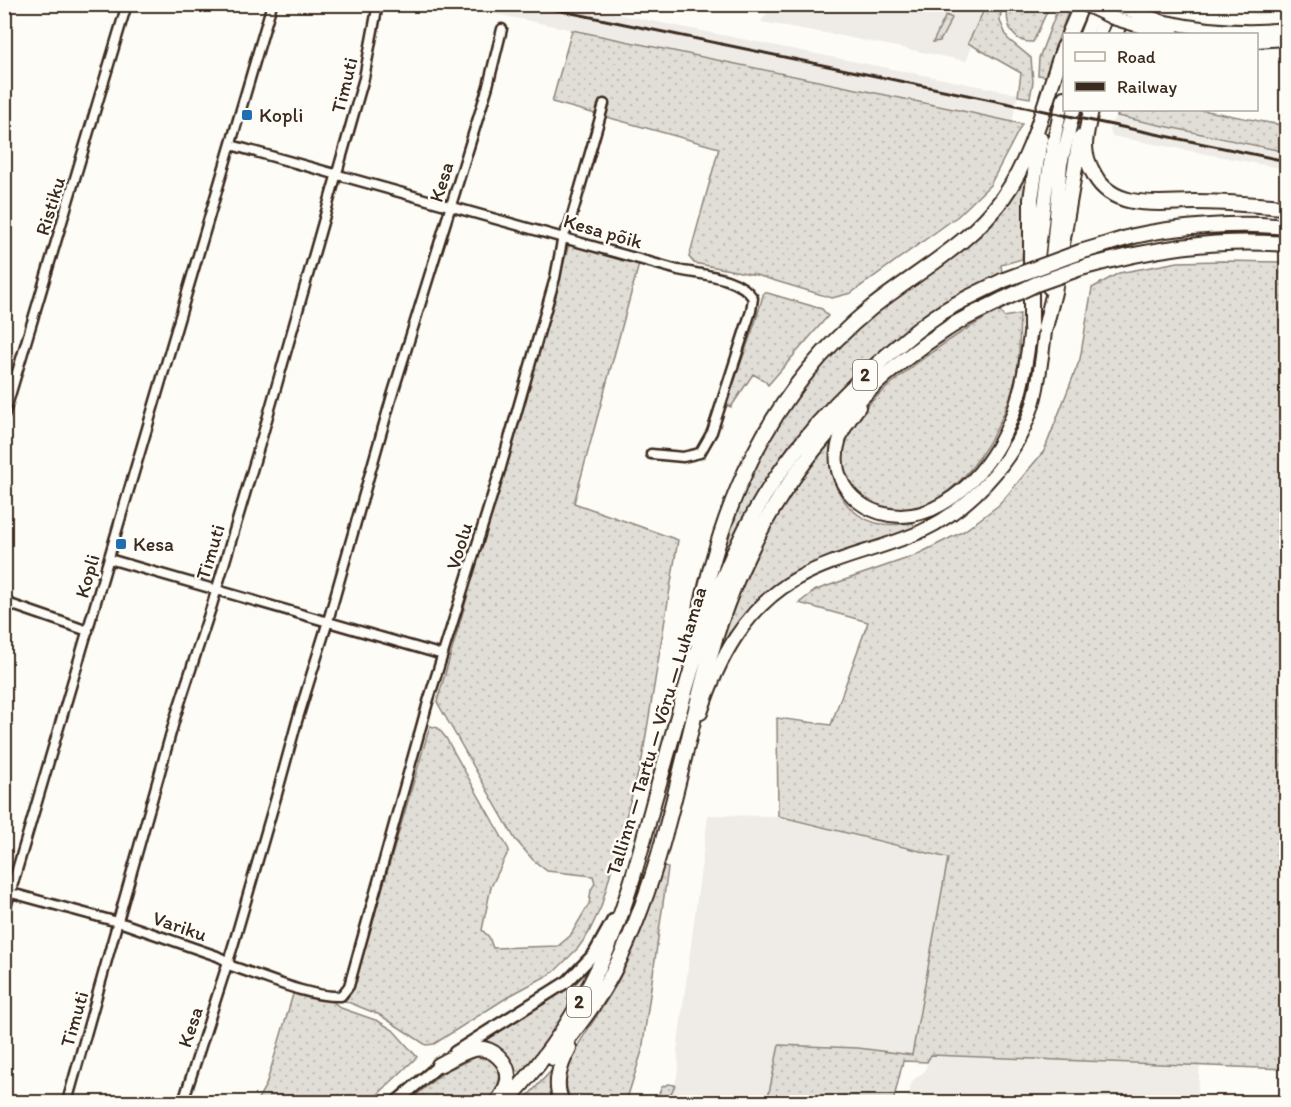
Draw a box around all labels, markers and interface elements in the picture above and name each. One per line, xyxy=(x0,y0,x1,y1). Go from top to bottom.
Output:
legend xyxy=(1063,33,1258,111)
text: Road xyxy=(1117,46,1156,68)
street label: Timuti xyxy=(326,55,362,115)
text: Railway xyxy=(1117,76,1178,98)
place label: Kopli xyxy=(259,103,303,127)
marker: Kopli xyxy=(240,108,254,122)
street label: Kesa xyxy=(424,159,459,205)
street label: Ristiku xyxy=(30,174,70,238)
street label: Kesa põik xyxy=(561,208,646,254)
road number: 2 xyxy=(853,360,877,390)
street label: Voolu xyxy=(440,519,478,573)
street label: Timuti xyxy=(190,521,230,583)
place label: Kesa xyxy=(133,532,174,556)
marker: Kesa xyxy=(114,537,128,551)
street label: Kopli xyxy=(69,551,105,601)
street label: Tallinn — Tartu — Võru — Luhamaa xyxy=(601,584,711,878)
street label: Variku xyxy=(150,906,210,946)
road number: 2 xyxy=(567,987,591,1017)
street label: Timuti xyxy=(55,988,93,1050)
street label: Kesa xyxy=(172,1004,208,1050)

